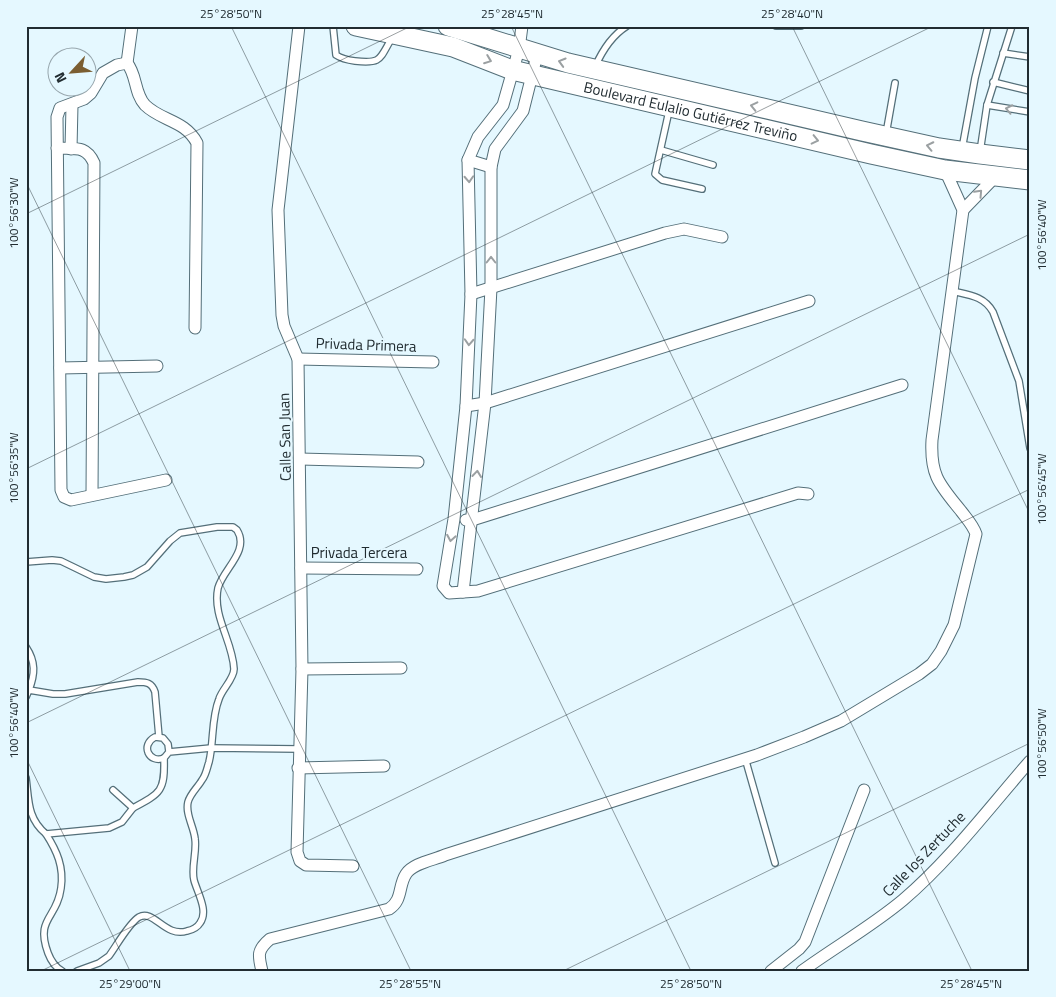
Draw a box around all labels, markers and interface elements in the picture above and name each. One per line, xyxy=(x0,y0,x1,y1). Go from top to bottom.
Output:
text: 25°28'50"N xyxy=(200,4,262,23)
text: 25°28'45"N xyxy=(481,4,543,23)
text: 25°28'40"N xyxy=(761,4,823,23)
north arrow xyxy=(48,48,98,98)
one-way arrow xyxy=(483,54,492,65)
one-way arrow xyxy=(558,57,566,67)
text: N xyxy=(48,69,71,87)
street label: Boulevard Eulalio Gutiérrez Treviño xyxy=(581,75,800,147)
one-way arrow xyxy=(750,101,759,112)
one-way arrow xyxy=(1004,104,1013,115)
one-way arrow xyxy=(811,135,819,145)
one-way arrow xyxy=(925,141,934,151)
one-way arrow xyxy=(463,176,474,184)
text: 100°56'30"W xyxy=(4,177,23,249)
one-way arrow xyxy=(973,190,982,199)
text: 100°56'40"W xyxy=(1032,199,1051,271)
one-way arrow xyxy=(486,256,496,264)
street label: Privada Primera xyxy=(315,331,417,358)
one-way arrow xyxy=(464,338,474,346)
street label: Calle San Juan xyxy=(272,393,297,481)
text: 100°56'35"W xyxy=(4,432,23,504)
text: 100°56'45"W xyxy=(1032,453,1051,525)
one-way arrow xyxy=(471,470,482,478)
one-way arrow xyxy=(446,534,456,543)
street label: Privada Tercera xyxy=(311,541,408,564)
text: 100°56'40"W xyxy=(4,687,23,759)
text: 100°56'50"W xyxy=(1032,708,1051,780)
street label: Calle los Zertuche xyxy=(877,806,971,902)
text: 25°29'00"N xyxy=(99,974,161,993)
text: 25°28'55"N xyxy=(379,974,441,993)
text: 25°28'50"N xyxy=(660,974,722,993)
text: 25°28'45"N xyxy=(940,974,1002,993)

